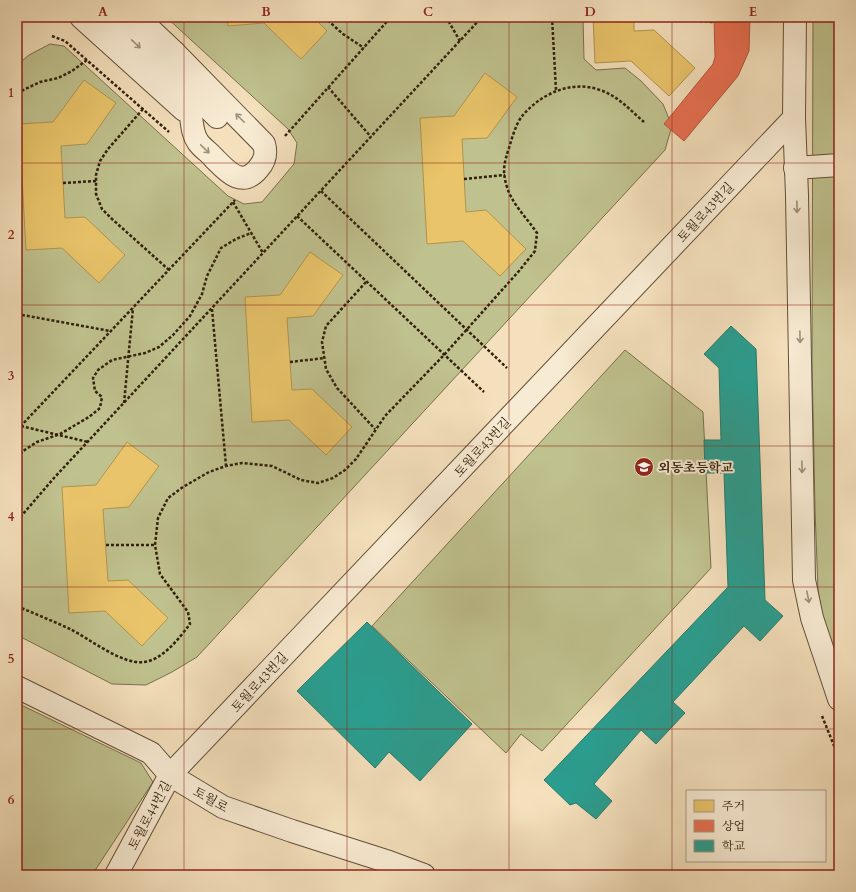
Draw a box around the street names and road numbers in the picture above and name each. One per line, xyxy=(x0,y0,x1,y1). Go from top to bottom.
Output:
street label: 토월로43번길 xyxy=(673,179,738,247)
street label: 토월로43번길 xyxy=(450,414,515,482)
street label: 토월로43번길 xyxy=(227,649,292,717)
street label: 토월로44번길 xyxy=(124,778,176,853)
street label: 토월로 xyxy=(190,783,232,817)

